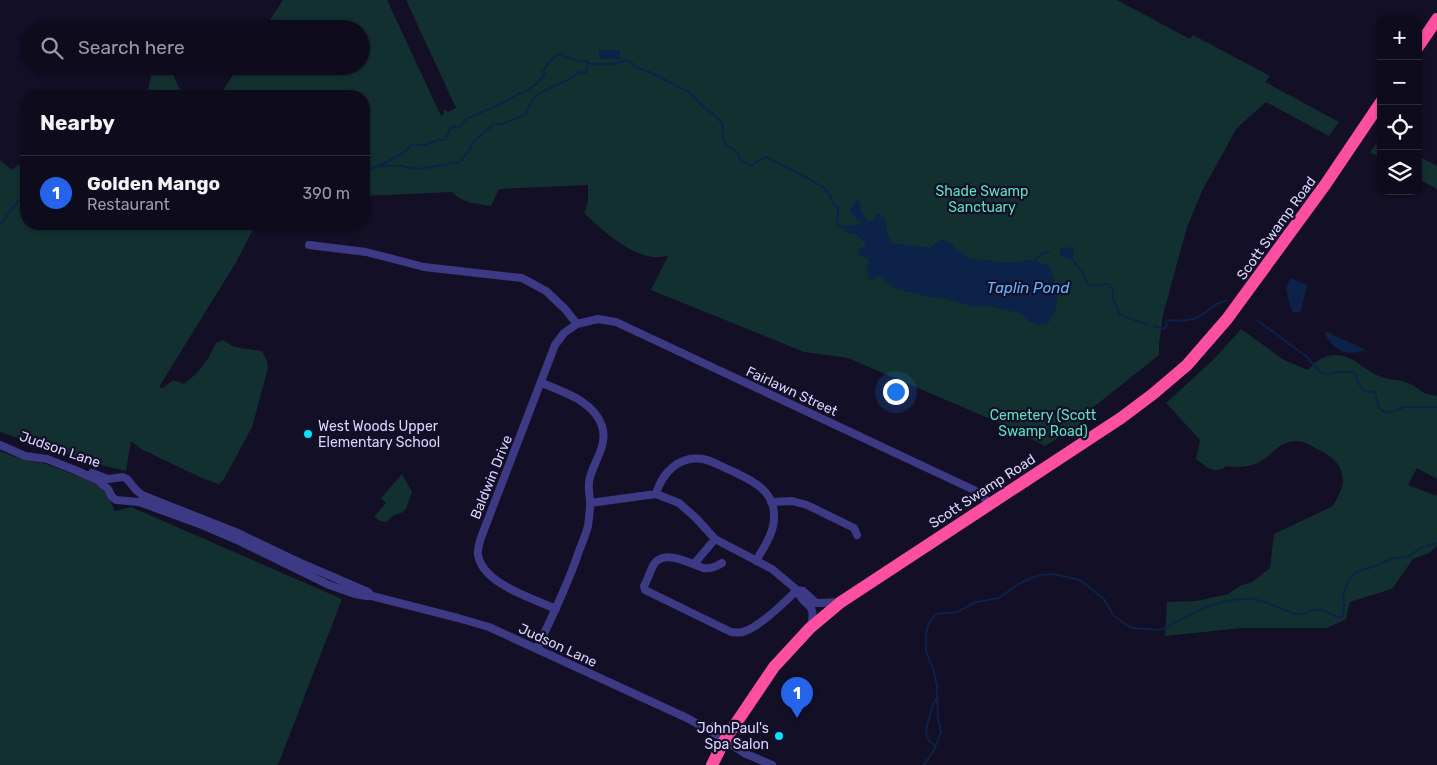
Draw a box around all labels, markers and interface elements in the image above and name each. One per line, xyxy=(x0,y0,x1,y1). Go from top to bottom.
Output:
map controls xyxy=(1377,15,1422,195)
button: + xyxy=(1377,15,1422,60)
search box xyxy=(20,20,370,75)
icon: search xyxy=(38,34,66,62)
text: Search here xyxy=(78,36,185,59)
button: − xyxy=(1377,60,1422,105)
button: locate xyxy=(1377,105,1422,150)
text: Nearby xyxy=(40,110,115,135)
button: layers xyxy=(1377,150,1422,195)
text: Golden Mango xyxy=(87,172,220,195)
street label: Scott Swamp Road xyxy=(1233,173,1320,283)
park label: Shade Swamp Sanctuary xyxy=(936,183,1028,216)
text: 1 xyxy=(52,184,60,203)
text: 390 m xyxy=(303,184,350,203)
text: Restaurant xyxy=(87,195,170,214)
water label: Taplin Pond xyxy=(987,279,1070,297)
street label: Fairlawn Street xyxy=(743,363,841,420)
your location xyxy=(883,379,909,405)
park label: Cemetery (Scott Swamp Road) xyxy=(990,407,1097,440)
place label: West Woods Upper Elementary School xyxy=(318,418,440,451)
street label: Judson Lane xyxy=(17,428,103,471)
marker: West Woods Upper Elementary School xyxy=(302,428,314,440)
street label: Baldwin Drive xyxy=(467,433,516,522)
street label: Scott Swamp Road xyxy=(926,451,1039,532)
street label: Judson Lane xyxy=(516,620,600,671)
pin: 1 xyxy=(781,677,813,718)
place label: JohnPaul's Spa Salon xyxy=(697,720,769,753)
marker: JohnPaul's Spa Salon xyxy=(773,730,785,742)

